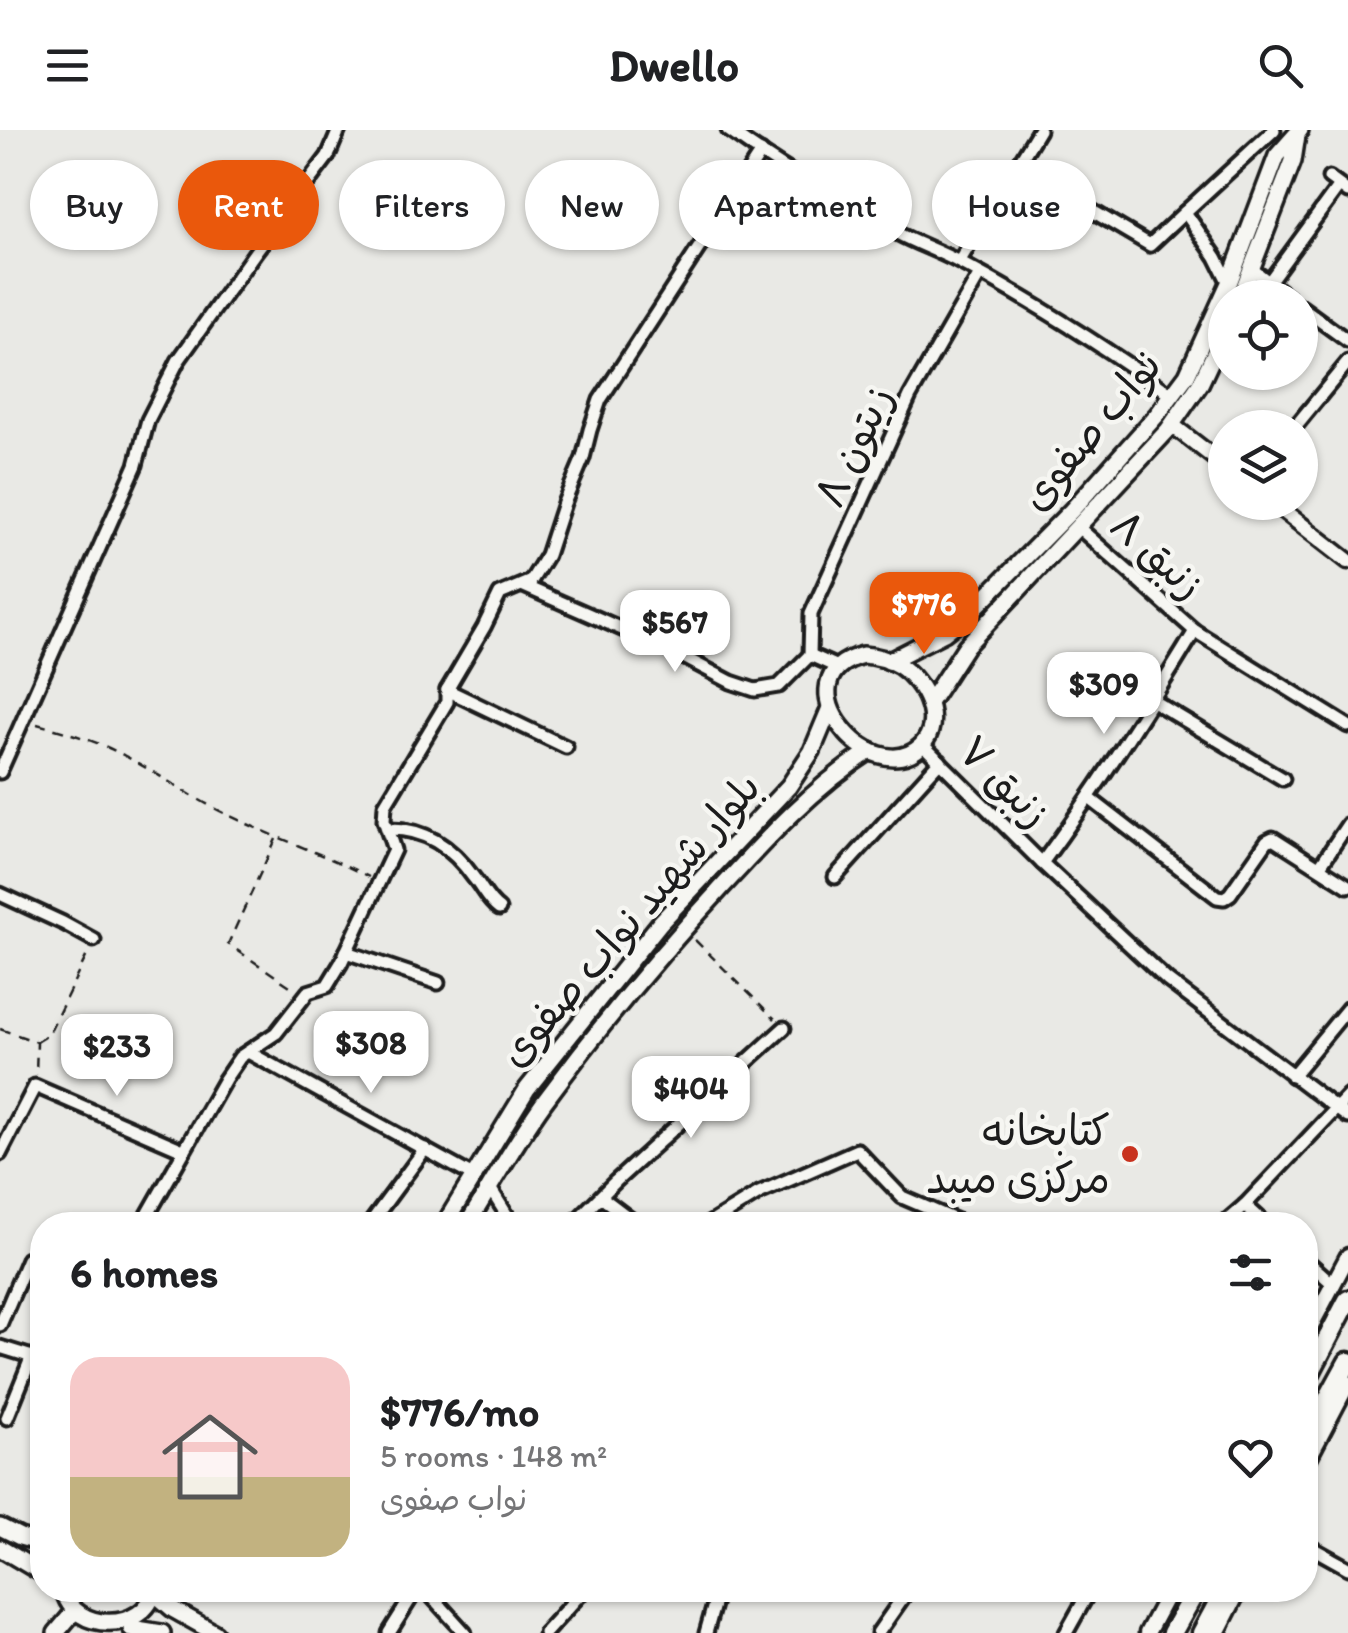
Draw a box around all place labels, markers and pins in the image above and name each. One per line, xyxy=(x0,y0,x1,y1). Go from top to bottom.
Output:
pin: $776 xyxy=(865,572,983,657)
pin: $567 xyxy=(616,590,734,675)
pin: $309 xyxy=(1045,652,1163,737)
pin: $308 xyxy=(312,1011,430,1096)
pin: $233 xyxy=(58,1014,176,1099)
pin: $404 xyxy=(632,1056,750,1141)
place label: کتابخانه مرکزی میبد xyxy=(926,1105,1110,1204)
marker: کتابخانه مرکزی میبد xyxy=(1119,1143,1141,1165)

